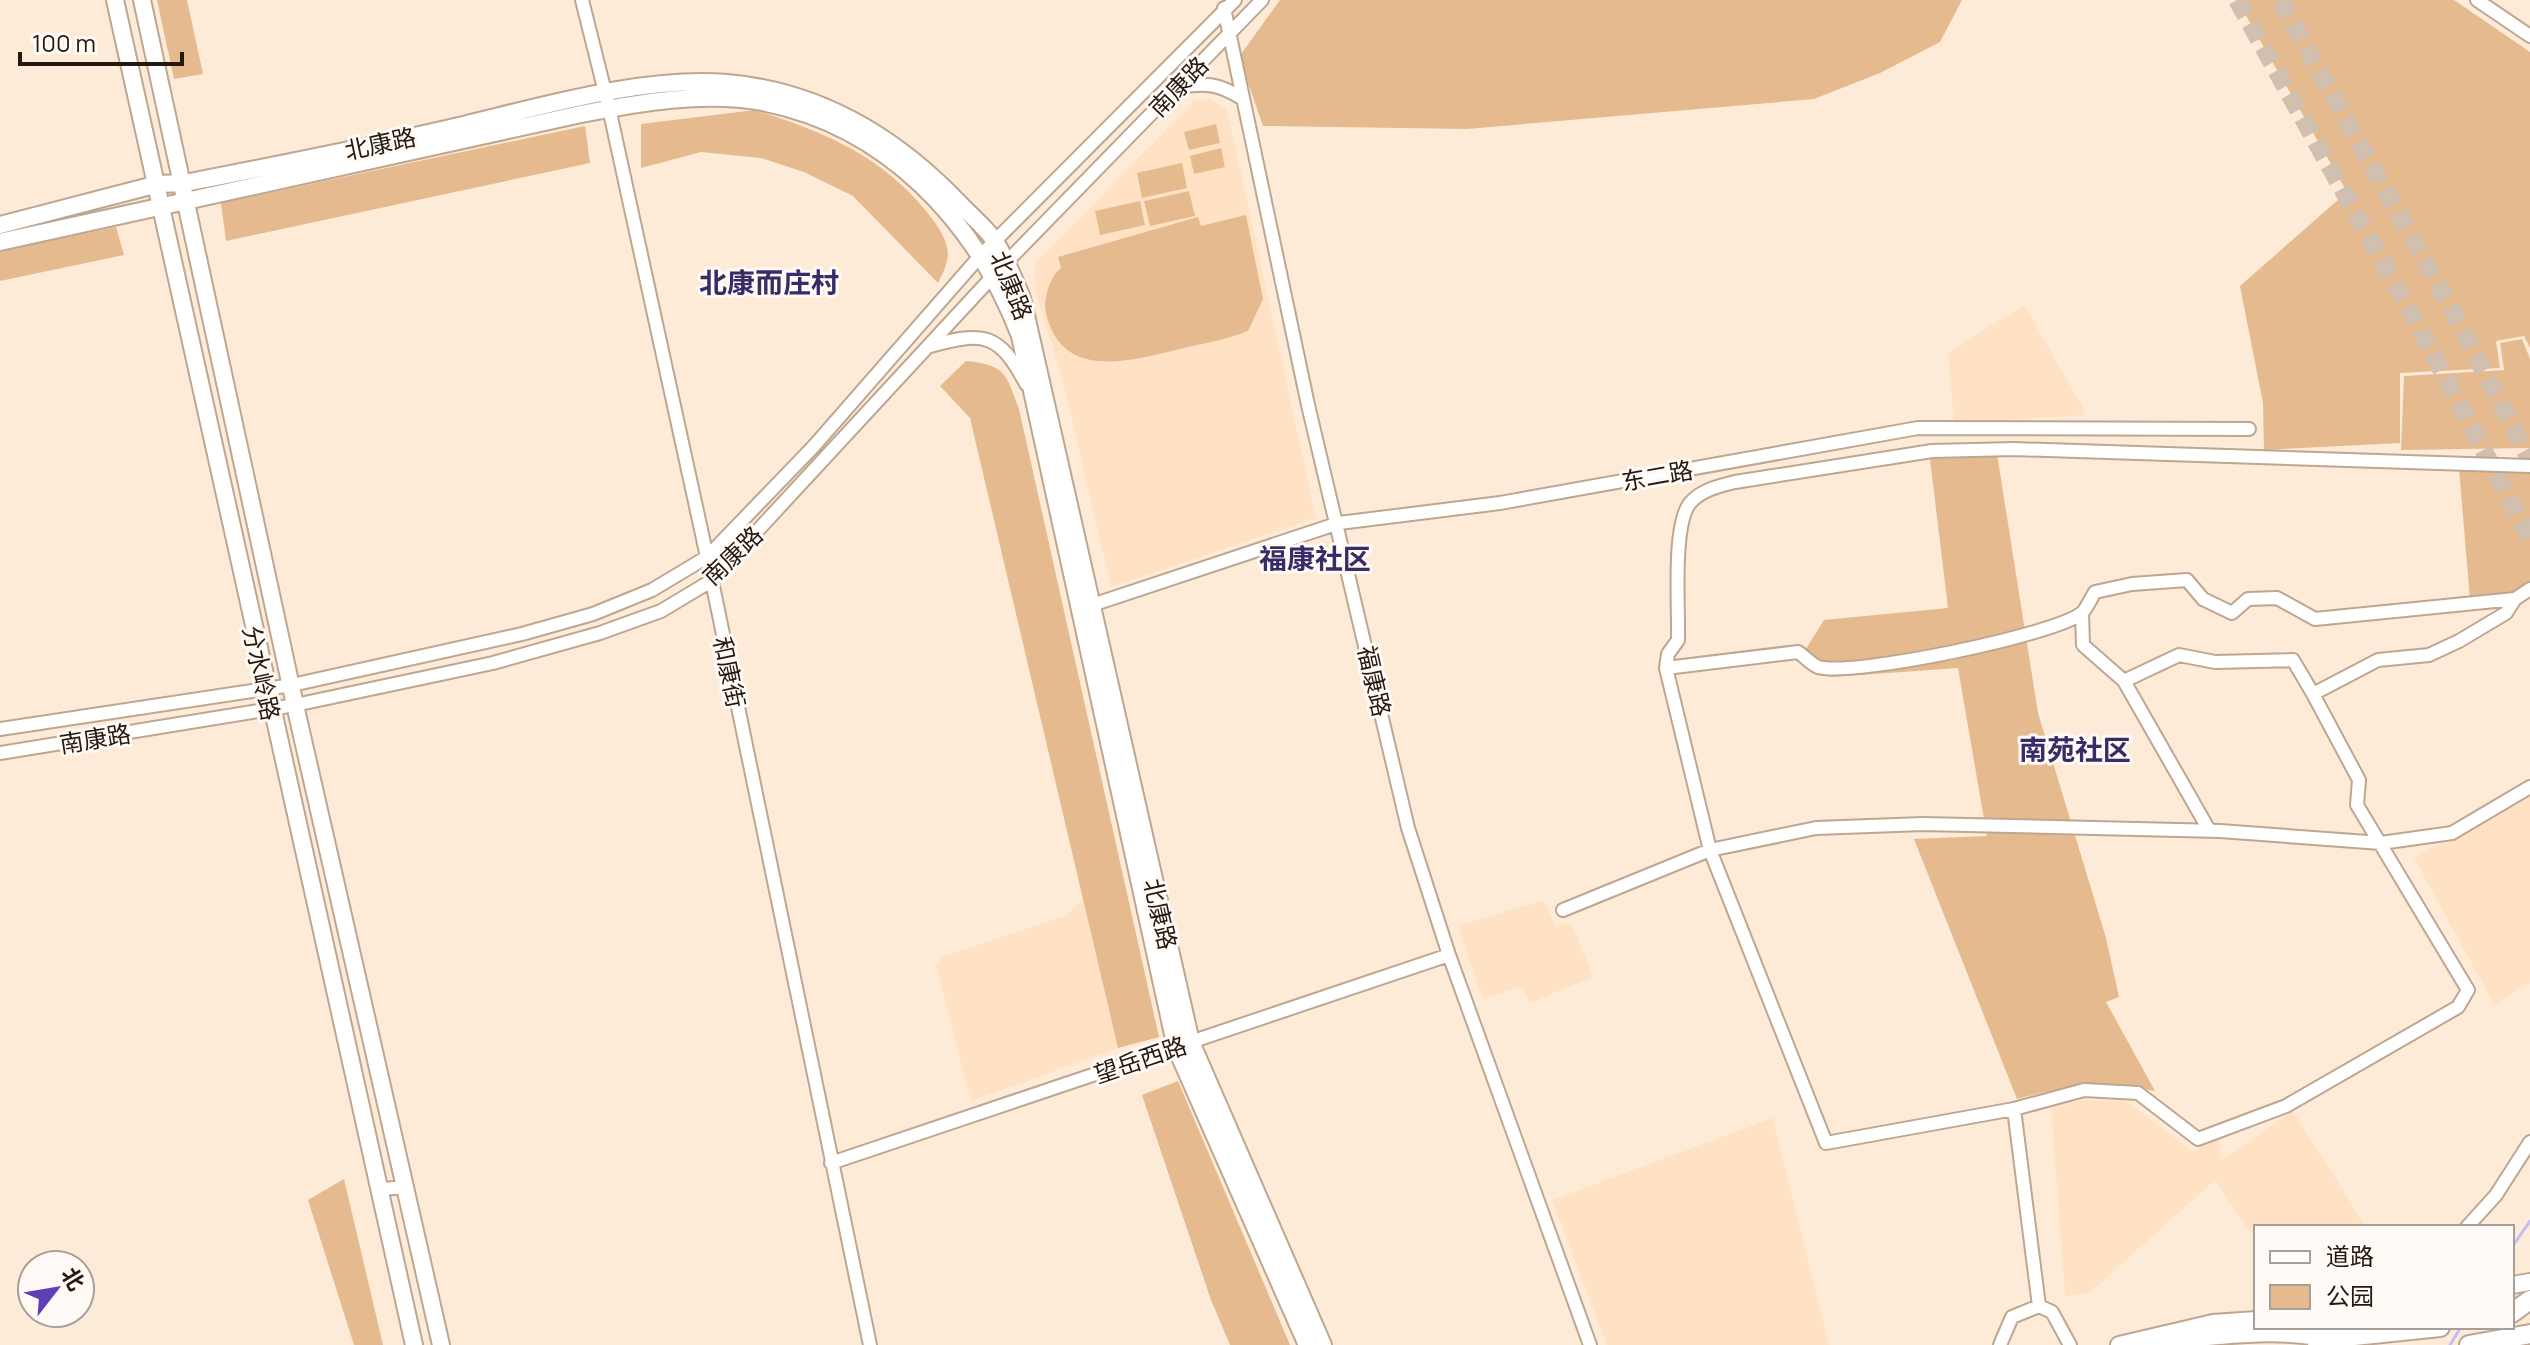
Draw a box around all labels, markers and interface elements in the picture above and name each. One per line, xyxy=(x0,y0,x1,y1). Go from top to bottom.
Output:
scale bar xyxy=(20,16,182,66)
text: 100 m xyxy=(32,26,96,59)
street label: 南康路 xyxy=(1141,49,1215,123)
street label: 北康路 xyxy=(341,119,419,167)
street label: 北康路 xyxy=(983,245,1041,325)
district label: 北康而庄村 xyxy=(699,263,839,301)
street label: 东二路 xyxy=(1619,452,1695,498)
street label: 南康路 xyxy=(695,518,769,592)
district label: 福康社区 xyxy=(1259,539,1371,577)
street label: 分水岭路 xyxy=(236,623,288,723)
street label: 和康街 xyxy=(706,633,754,711)
street label: 福康路 xyxy=(1351,642,1399,720)
street label: 南康路 xyxy=(57,716,133,760)
district label: 南苑社区 xyxy=(2019,730,2131,768)
street label: 北康路 xyxy=(1137,875,1185,953)
street label: 望岳西路 xyxy=(1089,1028,1191,1090)
legend xyxy=(2254,1225,2514,1329)
text: 道路 xyxy=(2326,1239,2374,1272)
north arrow xyxy=(16,1249,96,1329)
text: 北 xyxy=(55,1262,92,1296)
text: 公园 xyxy=(2326,1279,2374,1312)

